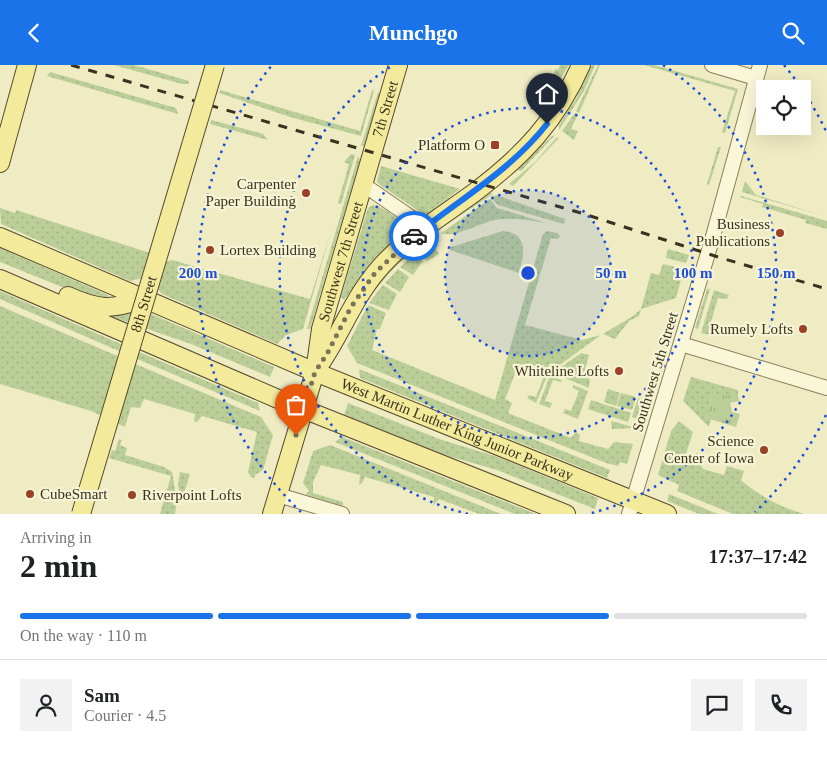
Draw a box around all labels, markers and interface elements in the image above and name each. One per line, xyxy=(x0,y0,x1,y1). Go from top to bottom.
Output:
icon: back xyxy=(20,19,48,47)
icon: search xyxy=(779,19,807,47)
text: Munchgo xyxy=(369,20,458,45)
pin xyxy=(526,73,568,124)
street label: 7th Street xyxy=(369,78,401,139)
icon: home xyxy=(533,80,561,108)
map controls xyxy=(756,80,811,135)
button: locate xyxy=(756,80,811,135)
place label: Platform O xyxy=(418,137,485,153)
marker: Platform O xyxy=(489,139,501,151)
place label: Carpenter Paper Building xyxy=(206,176,296,209)
marker: Carpenter Paper Building xyxy=(300,187,312,199)
street label: Southwest 7th Street xyxy=(316,199,366,323)
courier xyxy=(389,211,439,261)
place label: Business Publications xyxy=(696,216,770,249)
icon: car xyxy=(400,222,428,250)
marker: Business Publications xyxy=(774,227,786,239)
place label: Lortex Building xyxy=(220,242,317,258)
marker: Lortex Building xyxy=(204,244,216,256)
centre of rings xyxy=(519,264,537,282)
text: 200 m xyxy=(179,265,218,281)
text: 50 m xyxy=(595,265,627,281)
text: 100 m xyxy=(674,265,713,281)
text: 150 m xyxy=(757,265,796,281)
street label: 8th Street xyxy=(128,273,160,334)
street label: Southwest 5th Street xyxy=(629,310,681,434)
place label: Rumely Lofts xyxy=(710,321,793,337)
marker: Rumely Lofts xyxy=(797,323,809,335)
place label: Whiteline Lofts xyxy=(514,363,609,379)
marker: Whiteline Lofts xyxy=(613,365,625,377)
street label: West Martin Luther King Junior Parkway xyxy=(339,375,576,484)
pin xyxy=(275,384,317,435)
icon: bag xyxy=(282,391,310,419)
place label: Science Center of Iowa xyxy=(664,433,754,466)
marker: Science Center of Iowa xyxy=(758,444,770,456)
place label: CubeSmart xyxy=(40,486,108,502)
place label: Riverpoint Lofts xyxy=(142,487,242,503)
marker: CubeSmart xyxy=(24,488,36,500)
marker: Riverpoint Lofts xyxy=(126,489,138,501)
text: Arriving in xyxy=(20,529,92,546)
text: 17:37–17:42 xyxy=(709,546,807,567)
text: 2 min xyxy=(20,548,97,584)
text: On the way · 110 m xyxy=(20,627,147,644)
button: person xyxy=(20,679,72,731)
button: chat xyxy=(691,679,743,731)
button: phone xyxy=(755,679,807,731)
text: Sam xyxy=(84,685,120,706)
text: Courier · 4.5 xyxy=(84,707,166,724)

